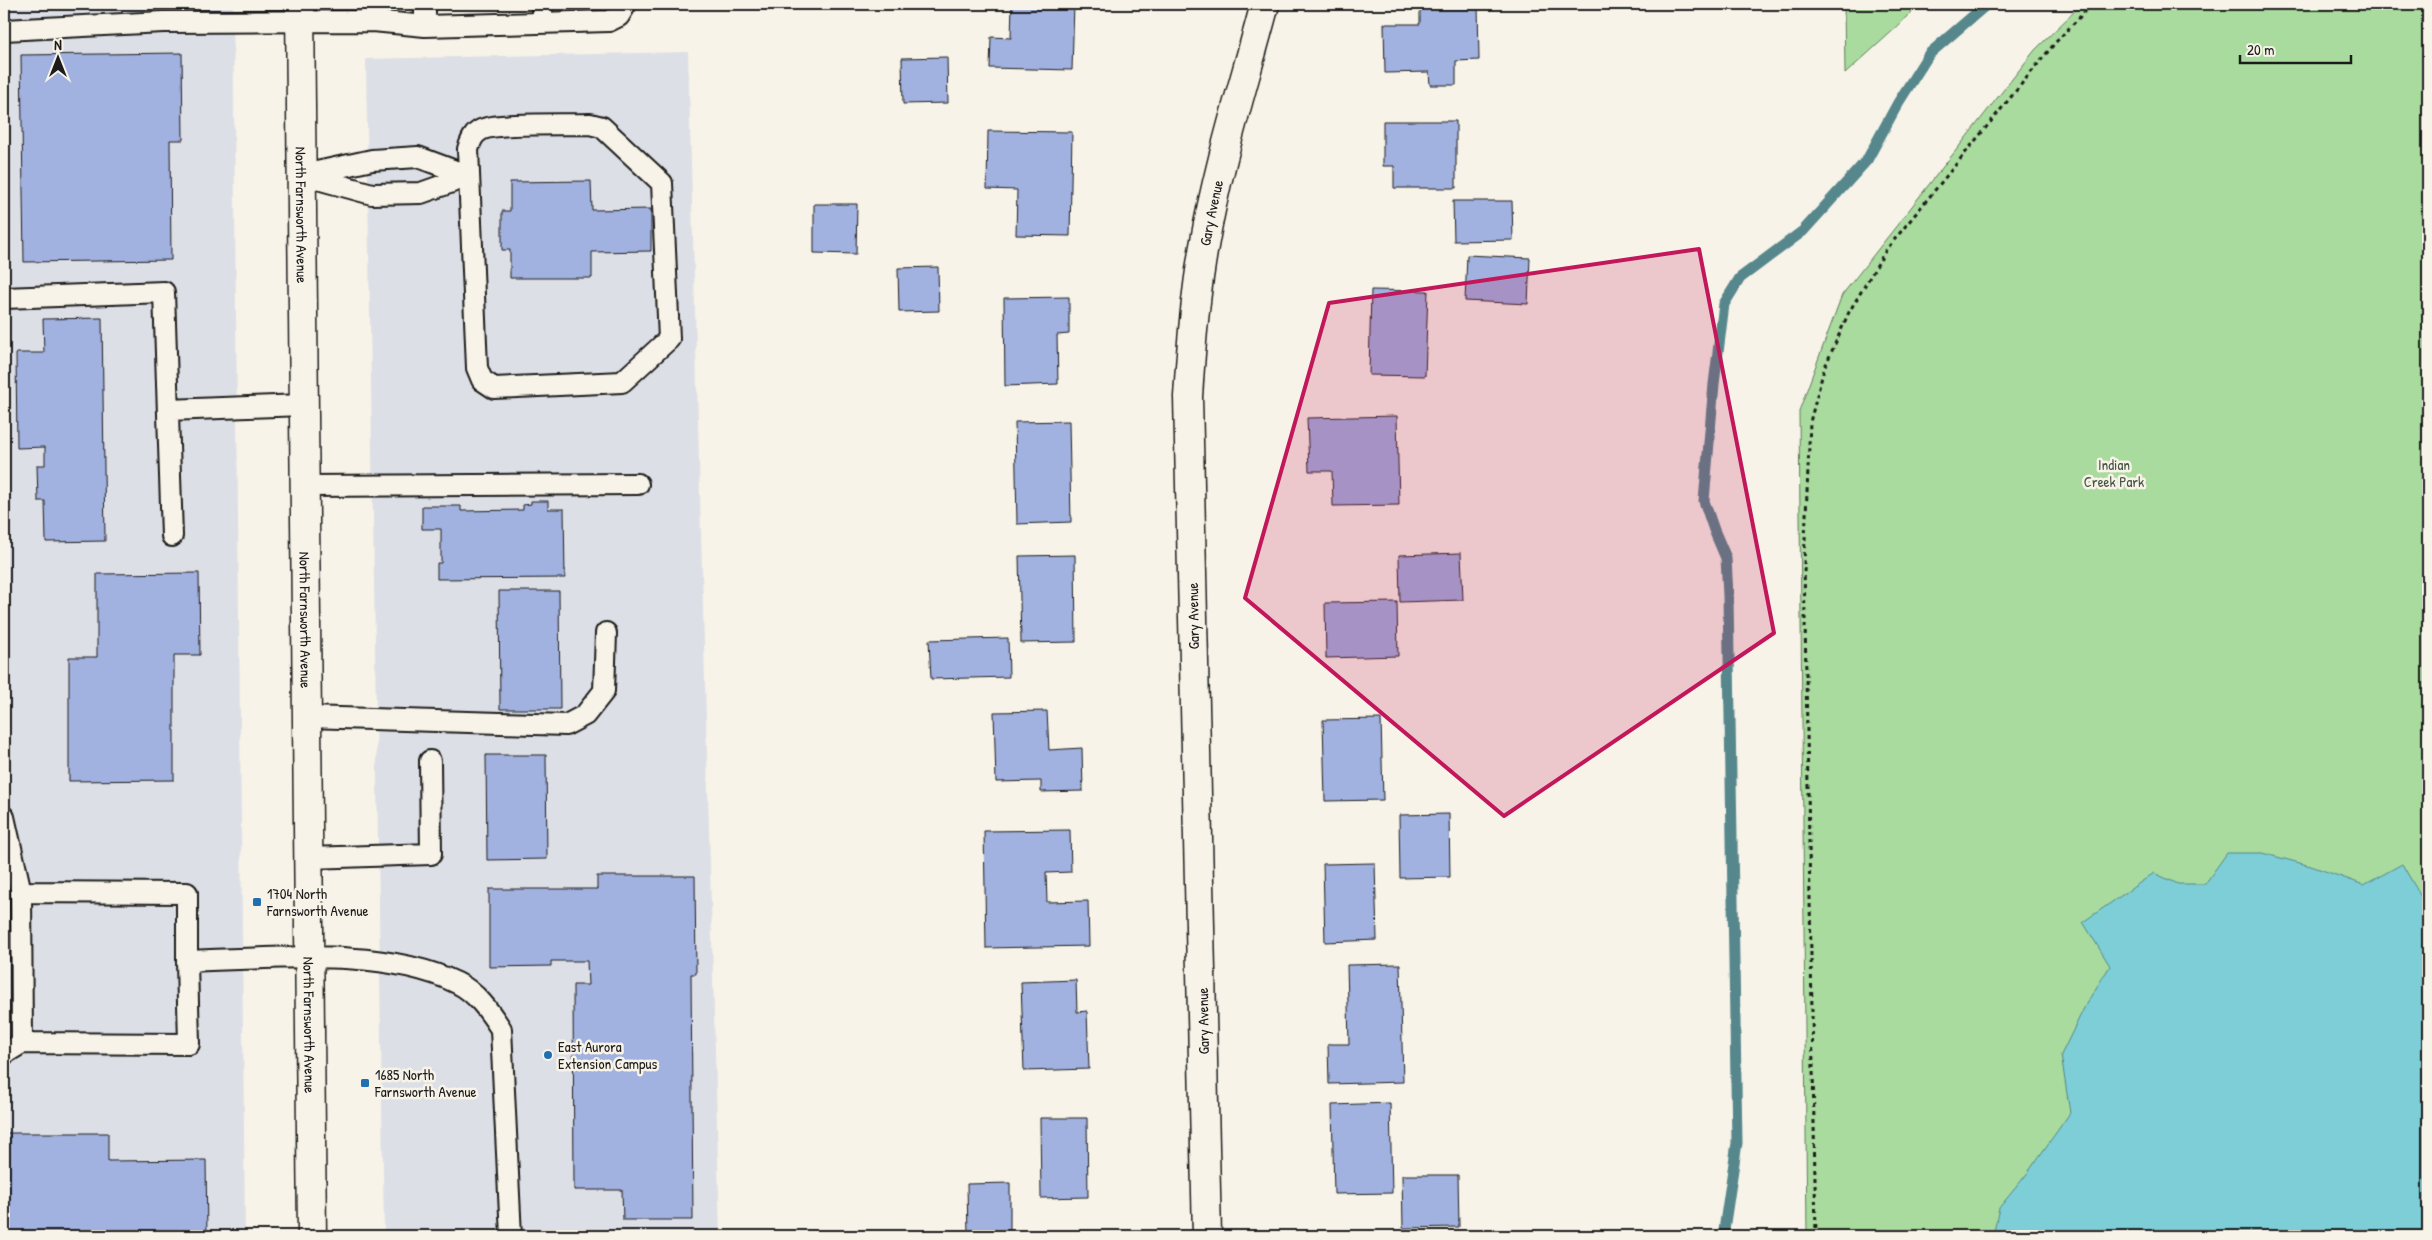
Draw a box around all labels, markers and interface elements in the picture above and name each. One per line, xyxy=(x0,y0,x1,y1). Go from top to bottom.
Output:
north arrow xyxy=(32,32,82,82)
scale bar xyxy=(2240,32,2351,64)
text: N xyxy=(54,35,62,54)
text: 20 m xyxy=(2247,39,2274,60)
street label: North Farnsworth Avenue xyxy=(291,147,313,283)
street label: Gary Avenue xyxy=(1194,178,1228,247)
park label: Indian Creek Park xyxy=(2084,454,2144,492)
street label: North Farnsworth Avenue xyxy=(295,552,317,688)
street label: Gary Avenue xyxy=(1182,582,1204,650)
place label: 1704 North Farnsworth Avenue xyxy=(266,883,369,921)
marker: 1704 North Farnsworth Avenue xyxy=(251,896,263,908)
street label: North Farnsworth Avenue xyxy=(299,957,321,1093)
street label: Gary Avenue xyxy=(1192,987,1214,1055)
place label: East Aurora Extension Campus xyxy=(558,1036,657,1074)
marker: East Aurora Extension Campus xyxy=(542,1049,554,1061)
place label: 1685 North Farnsworth Avenue xyxy=(374,1064,477,1102)
marker: 1685 North Farnsworth Avenue xyxy=(359,1077,371,1089)

